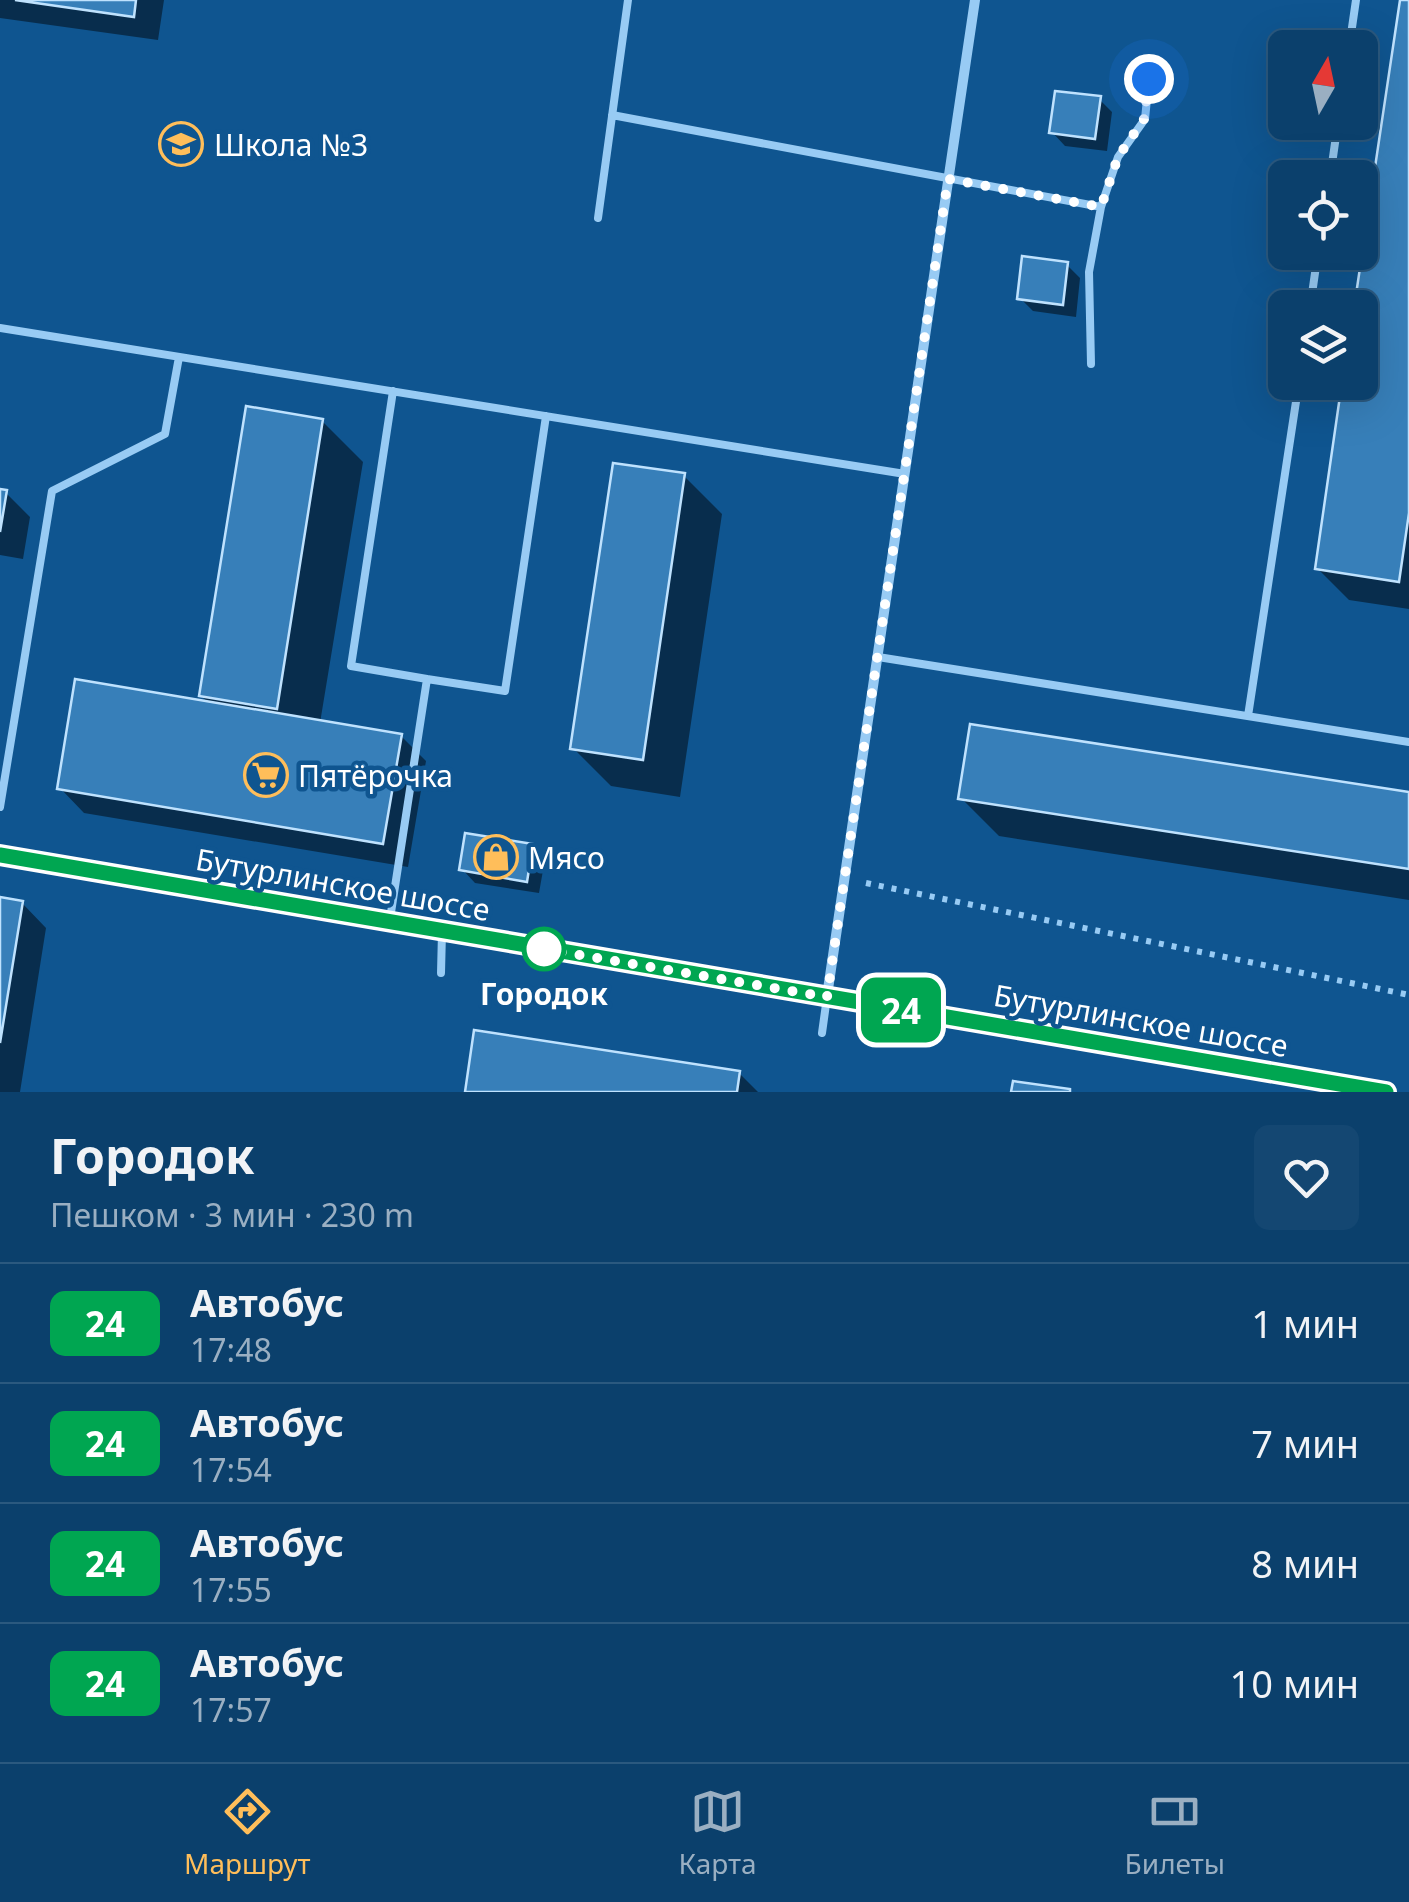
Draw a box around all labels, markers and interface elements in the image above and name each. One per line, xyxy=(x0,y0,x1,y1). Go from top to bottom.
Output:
north arrow xyxy=(1268,30,1378,140)
map controls xyxy=(1268,30,1378,400)
your location xyxy=(1124,54,1174,104)
school or university icon: Школа №3 xyxy=(158,121,204,167)
place label: Школа №3 xyxy=(214,124,368,165)
button: locate xyxy=(1268,160,1378,270)
button: layers xyxy=(1268,290,1378,400)
supermarket icon: Пятёрочка xyxy=(243,752,289,798)
place label: Пятёрочка xyxy=(298,755,453,796)
shop icon: Мясо xyxy=(473,834,519,880)
place label: Мясо xyxy=(528,837,605,878)
street label: Бутурлинское шоссе xyxy=(193,838,493,930)
marker: Городок xyxy=(523,928,565,970)
place label: Городок xyxy=(480,973,608,1014)
street label: Бутурлинское шоссе xyxy=(991,974,1291,1066)
line badge: 24 xyxy=(856,978,946,1042)
text: 24 xyxy=(881,987,921,1034)
text: Городок xyxy=(50,1123,255,1188)
button: heart xyxy=(1254,1125,1359,1230)
text: Пешком · 3 мин · 230 m xyxy=(50,1193,414,1236)
text: Автобус xyxy=(190,1276,344,1328)
text: 1 мин xyxy=(1251,1297,1359,1349)
text: 24 xyxy=(85,1300,125,1347)
text: 17:48 xyxy=(190,1328,272,1371)
text: Автобус xyxy=(190,1396,344,1448)
text: 7 мин xyxy=(1251,1417,1359,1469)
text: 24 xyxy=(85,1420,125,1467)
text: 17:54 xyxy=(190,1448,272,1491)
text: Автобус xyxy=(190,1516,344,1568)
text: 8 мин xyxy=(1251,1537,1359,1589)
text: 24 xyxy=(85,1540,125,1587)
text: 17:55 xyxy=(190,1568,272,1611)
text: Автобус xyxy=(190,1636,344,1688)
text: 10 мин xyxy=(1230,1657,1359,1709)
text: 24 xyxy=(85,1660,125,1707)
text: 17:57 xyxy=(190,1688,272,1731)
tab: Маршрут xyxy=(184,1784,310,1882)
tab: Карта xyxy=(678,1784,757,1882)
tab: Билеты xyxy=(1125,1784,1225,1882)

